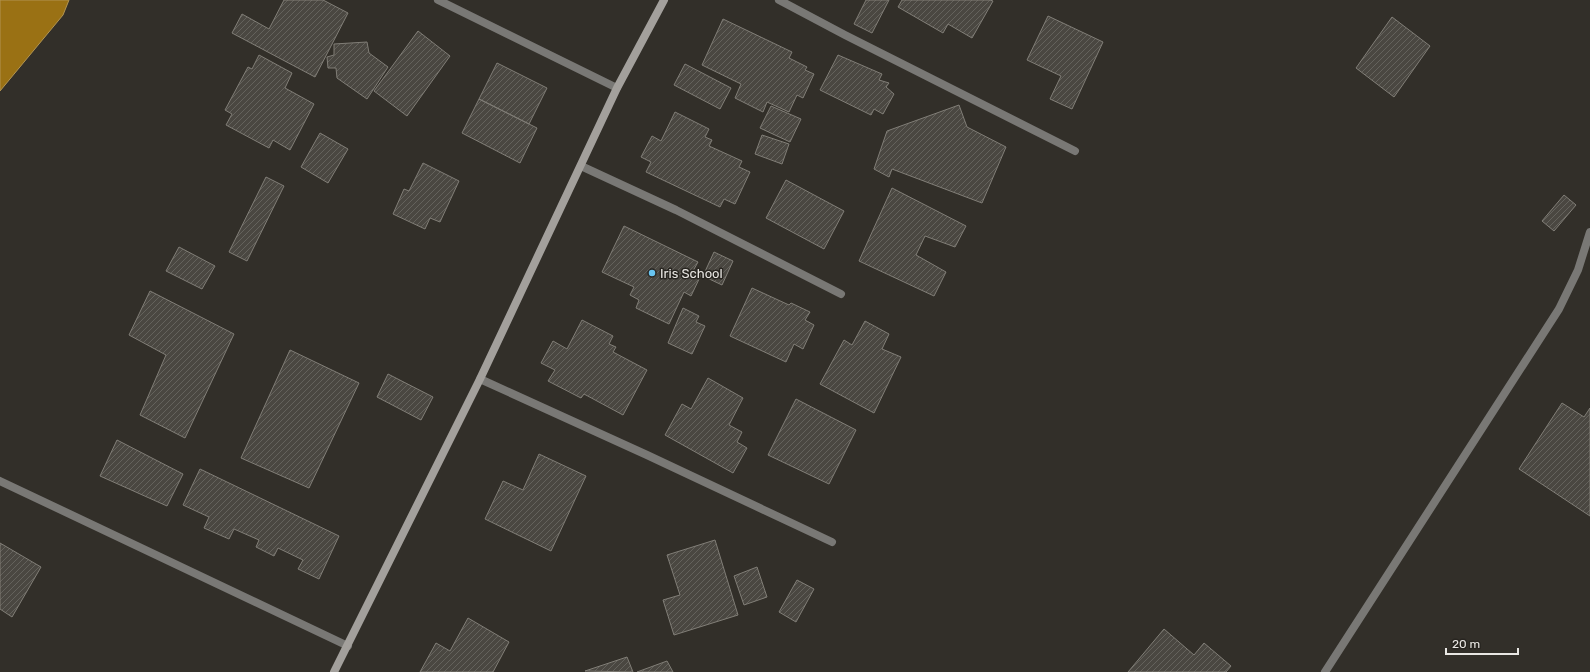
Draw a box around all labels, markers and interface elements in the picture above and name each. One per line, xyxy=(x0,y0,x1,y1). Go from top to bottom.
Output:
place label: Iris School xyxy=(660,266,723,281)
marker: Iris School xyxy=(647,268,657,278)
scale bar xyxy=(1446,630,1518,656)
text: 20 m xyxy=(1452,637,1480,651)

